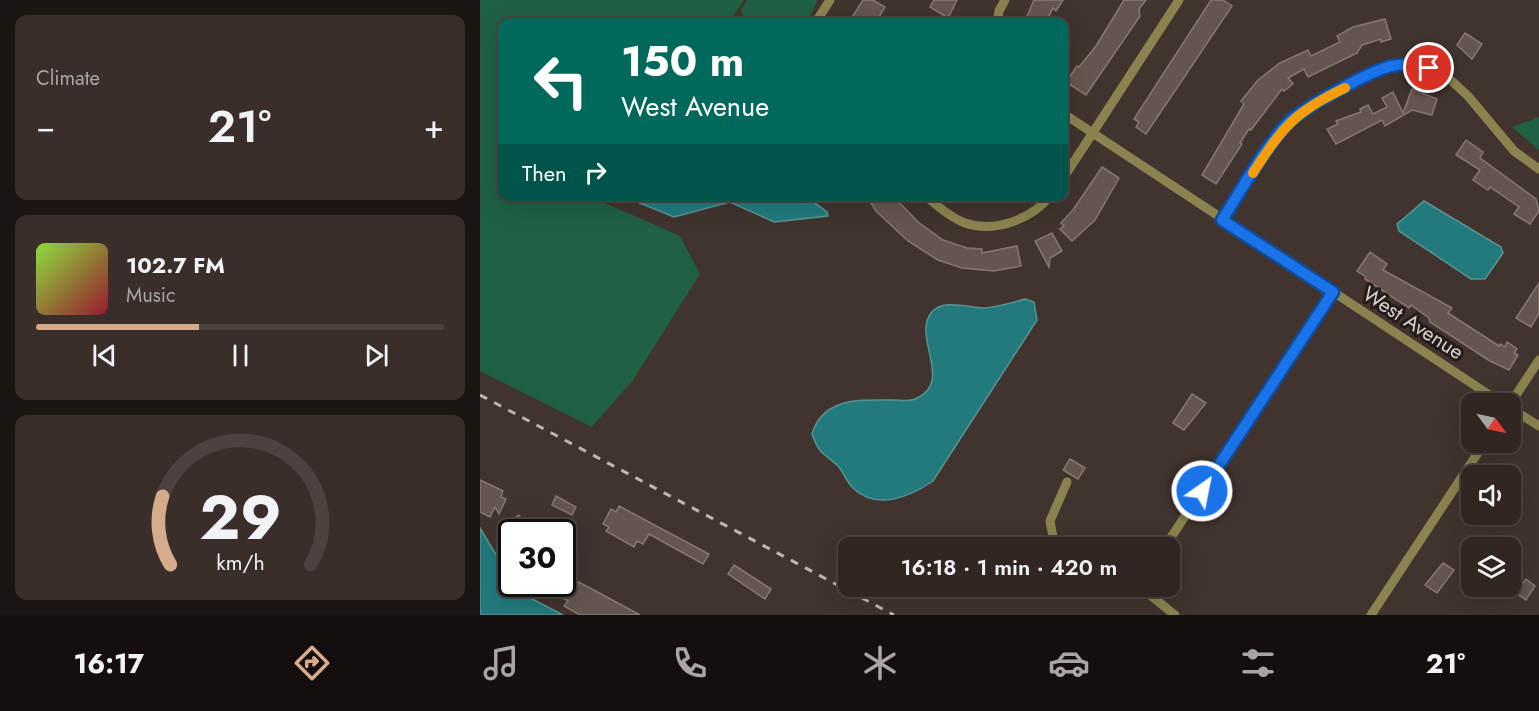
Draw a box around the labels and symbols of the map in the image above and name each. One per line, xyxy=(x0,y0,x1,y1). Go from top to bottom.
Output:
pin xyxy=(1403,42,1454,93)
street label: West Avenue xyxy=(1357,279,1470,367)
north arrow xyxy=(1461,393,1521,453)
position arrow xyxy=(1170,459,1234,523)
speed limit sign: 30 xyxy=(498,519,576,597)

